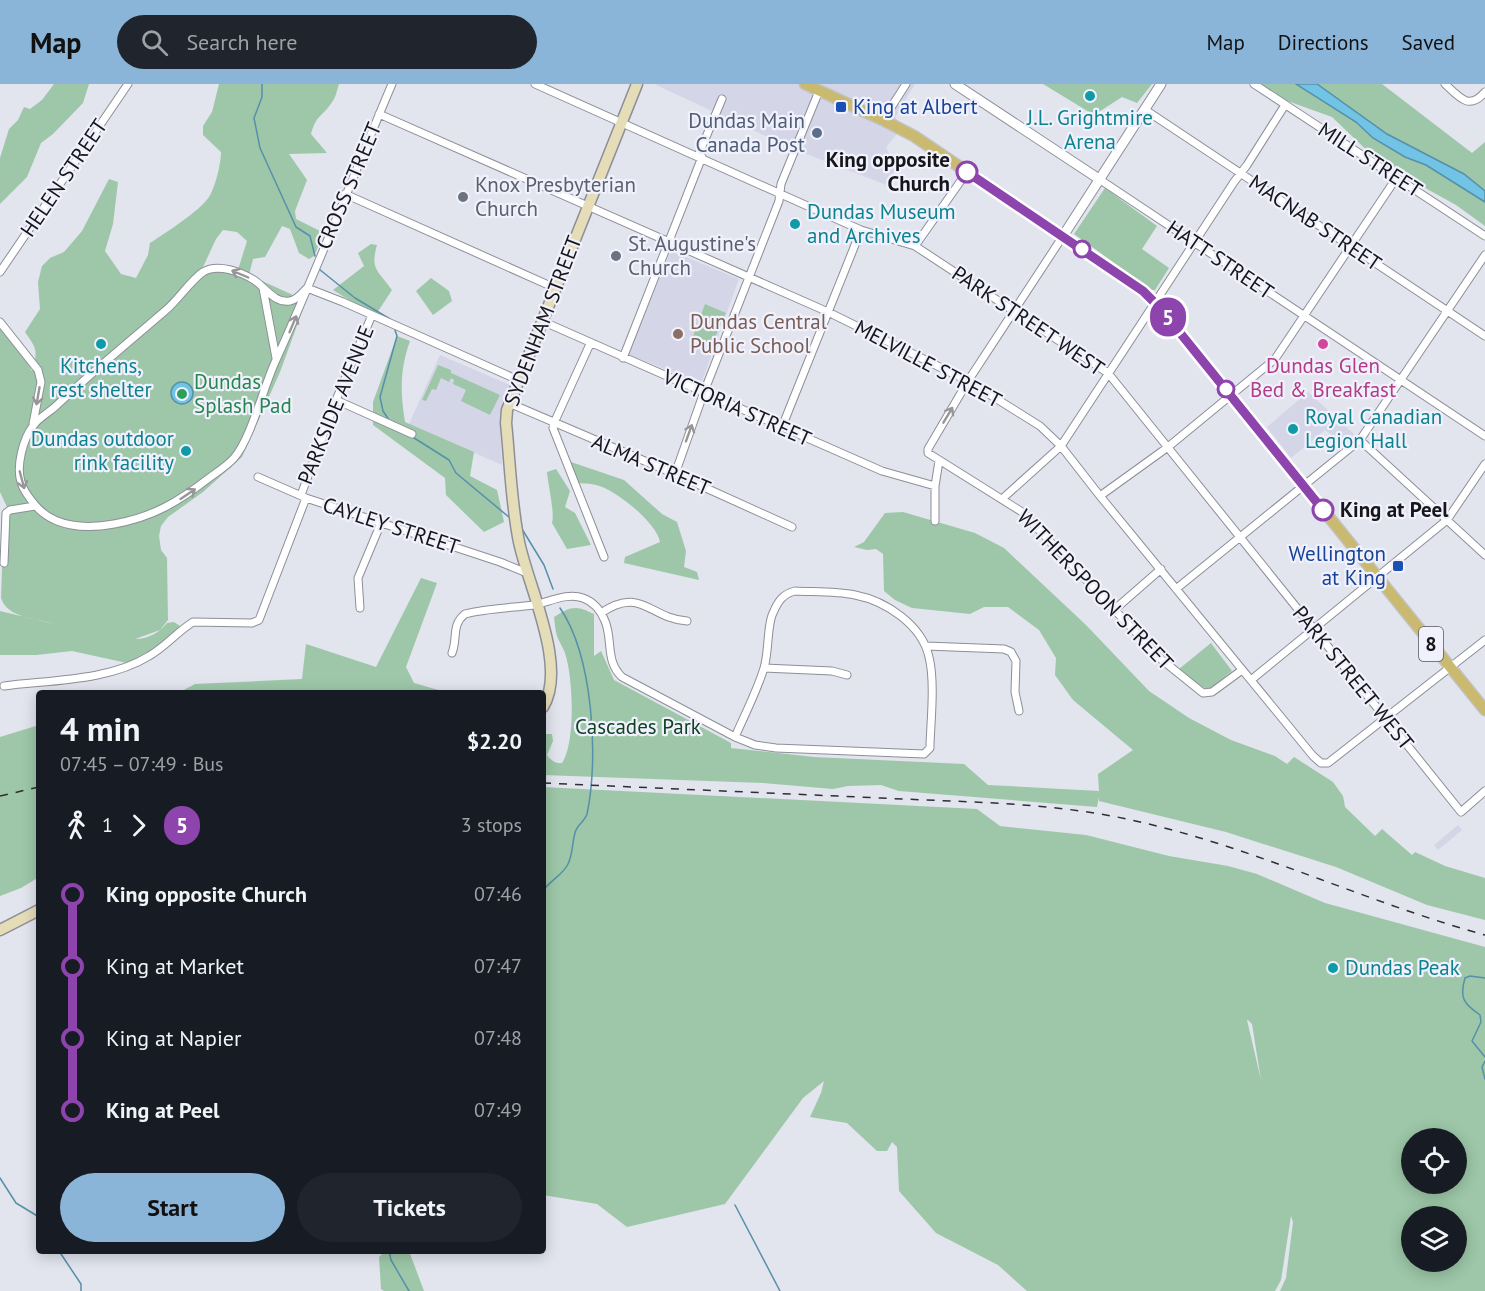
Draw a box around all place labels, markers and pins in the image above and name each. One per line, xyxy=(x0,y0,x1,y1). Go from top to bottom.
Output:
marker: J.L. Grightmire Arena xyxy=(1083,89,1097,103)
place label: King at Albert xyxy=(853,93,978,120)
marker: King at Albert xyxy=(834,100,848,114)
place label: J.L. Grightmire Arena xyxy=(1026,104,1153,155)
place label: Dundas Main Canada Post xyxy=(688,107,805,158)
marker: Dundas Main Canada Post xyxy=(810,126,824,140)
place label: King opposite Church xyxy=(826,146,950,197)
marker: King opposite Church xyxy=(956,161,978,183)
place label: Knox Presbyterian Church xyxy=(475,171,636,222)
marker: Knox Presbyterian Church xyxy=(456,190,470,204)
place label: Dundas Museum and Archives xyxy=(807,198,956,249)
marker: Dundas Museum and Archives xyxy=(788,217,802,231)
place label: St. Augustine's Church xyxy=(628,230,756,281)
unlabelled marker xyxy=(1073,240,1091,258)
marker: St. Augustine's Church xyxy=(609,249,623,263)
place label: Dundas Central Public School xyxy=(690,308,827,359)
marker: Dundas Central Public School xyxy=(671,327,685,341)
marker: Kitchens, rest shelter xyxy=(94,337,108,351)
marker: Dundas Glen Bed & Breakfast xyxy=(1316,337,1330,351)
place label: Kitchens, rest shelter xyxy=(50,352,152,403)
place label: Dundas Glen Bed & Breakfast xyxy=(1250,352,1396,403)
place label: Dundas Splash Pad xyxy=(194,368,292,419)
unlabelled marker xyxy=(1217,380,1235,398)
marker: Dundas Splash Pad xyxy=(175,387,189,401)
place label: Royal Canadian Legion Hall xyxy=(1305,403,1442,454)
marker: Royal Canadian Legion Hall xyxy=(1286,422,1300,436)
place label: Dundas outdoor rink facility xyxy=(31,425,174,476)
marker: Dundas outdoor rink facility xyxy=(179,444,193,458)
place label: King at Peel xyxy=(1340,496,1449,523)
marker: King at Peel xyxy=(1312,499,1334,521)
place label: Wellington at King xyxy=(1289,540,1386,591)
marker: Wellington at King xyxy=(1391,559,1405,573)
place label: Dundas Peak xyxy=(1345,954,1460,981)
marker: Dundas Peak xyxy=(1326,961,1340,975)

